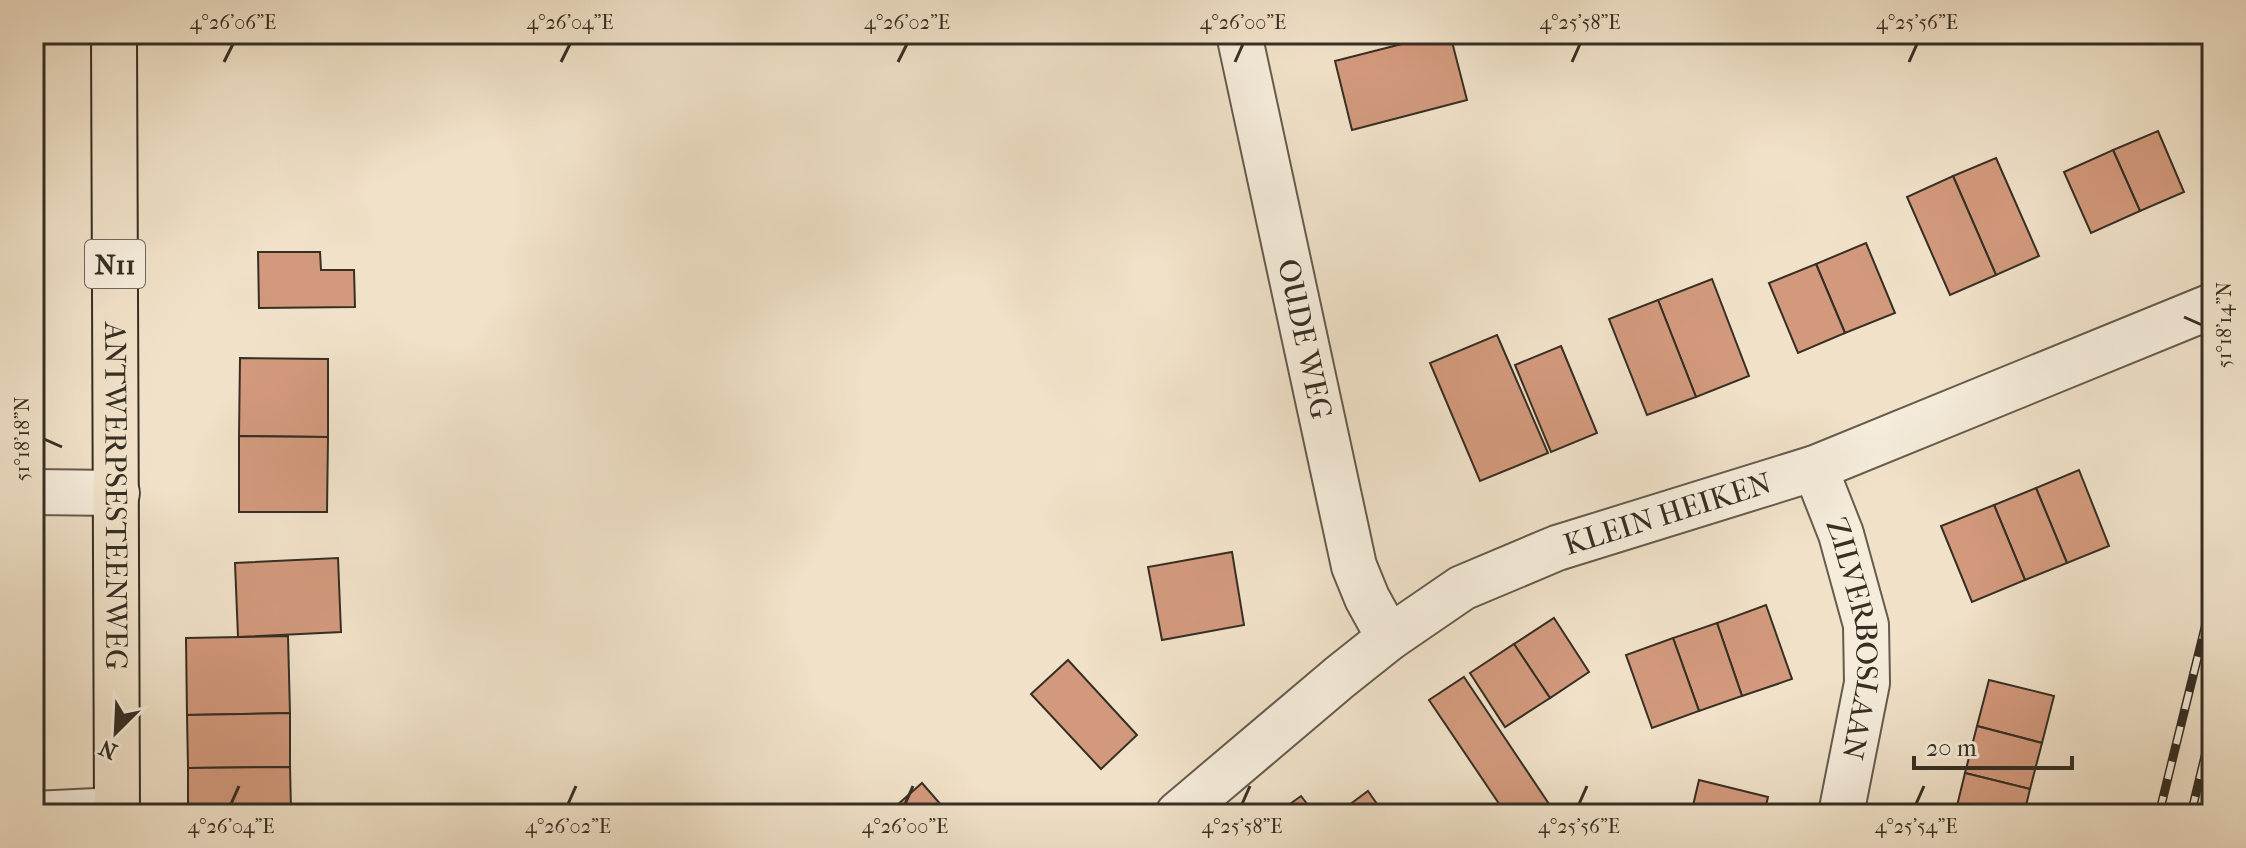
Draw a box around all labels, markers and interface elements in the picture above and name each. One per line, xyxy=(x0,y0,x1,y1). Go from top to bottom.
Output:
text: 4°26'06"E xyxy=(190,11,276,34)
text: 4°26'04"E xyxy=(526,11,614,34)
text: 4°26'02"E xyxy=(864,11,950,34)
text: 4°26'00"E xyxy=(1200,11,1286,34)
text: 4°25'58"E xyxy=(1540,11,1621,34)
text: 4°25'56"E xyxy=(1876,11,1958,34)
road number: N11 xyxy=(85,240,145,288)
street label: OUDE WEG xyxy=(1271,256,1339,422)
text: 51°18'14"N xyxy=(2213,282,2236,368)
street label: ANTWERPSESTEENWEG xyxy=(98,321,134,670)
text: 51°18'18"N xyxy=(11,397,34,481)
street label: KLEIN HEIKEN xyxy=(1559,465,1776,562)
street label: ZILVERBOSLAAN xyxy=(1819,513,1885,763)
north arrow xyxy=(76,692,156,772)
scale bar xyxy=(1914,720,2072,770)
text: N xyxy=(95,734,121,765)
text: 20 m xyxy=(1926,734,1977,762)
text: 4°26'04"E xyxy=(187,815,275,838)
text: 4°26'02"E xyxy=(525,815,611,838)
text: 4°26'00"E xyxy=(862,815,948,838)
text: 4°25'58"E xyxy=(1202,815,1283,838)
text: 4°25'56"E xyxy=(1538,815,1620,838)
text: 4°25'54"E xyxy=(1875,815,1957,838)

